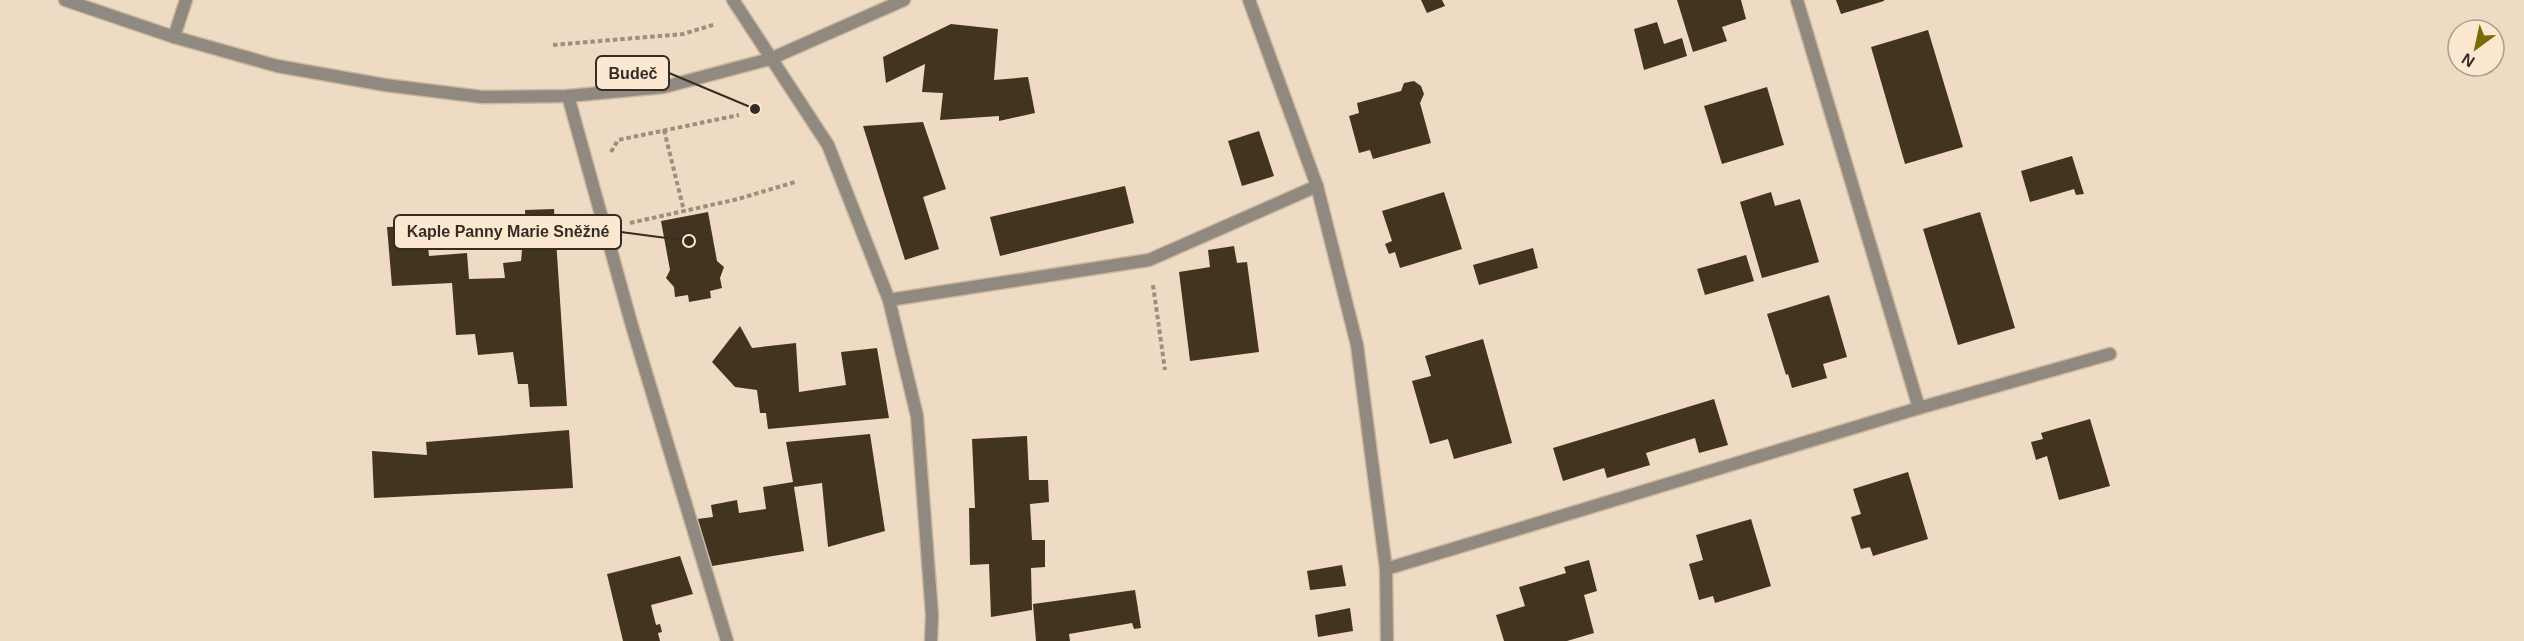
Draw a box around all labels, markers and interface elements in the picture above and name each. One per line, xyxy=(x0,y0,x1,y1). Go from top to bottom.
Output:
north arrow xyxy=(2446,18,2506,78)
text: N xyxy=(2459,50,2478,70)
callout: Budeč xyxy=(596,56,669,90)
text: Budeč xyxy=(609,65,658,82)
callout: Kaple Panny Marie Sněžné xyxy=(394,215,621,249)
text: Kaple Panny Marie Sněžné xyxy=(407,223,609,240)

